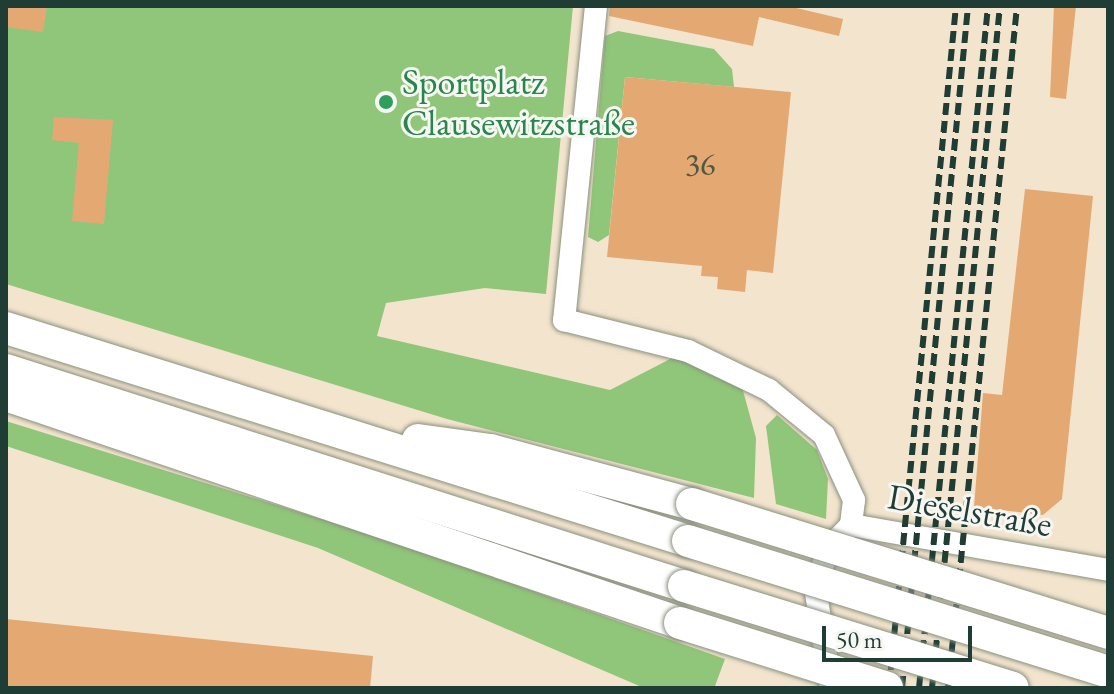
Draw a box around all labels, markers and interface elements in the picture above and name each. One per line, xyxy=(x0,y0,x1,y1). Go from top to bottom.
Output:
place label: Sportplatz Clausewitzstraße xyxy=(402,59,635,144)
marker: Sportplatz Clausewitzstraße xyxy=(377,93,395,111)
house number: 36 xyxy=(685,145,715,183)
street label: Dieselstraße xyxy=(885,474,1055,546)
scale bar xyxy=(826,610,976,660)
text: 50 m xyxy=(836,624,883,655)

